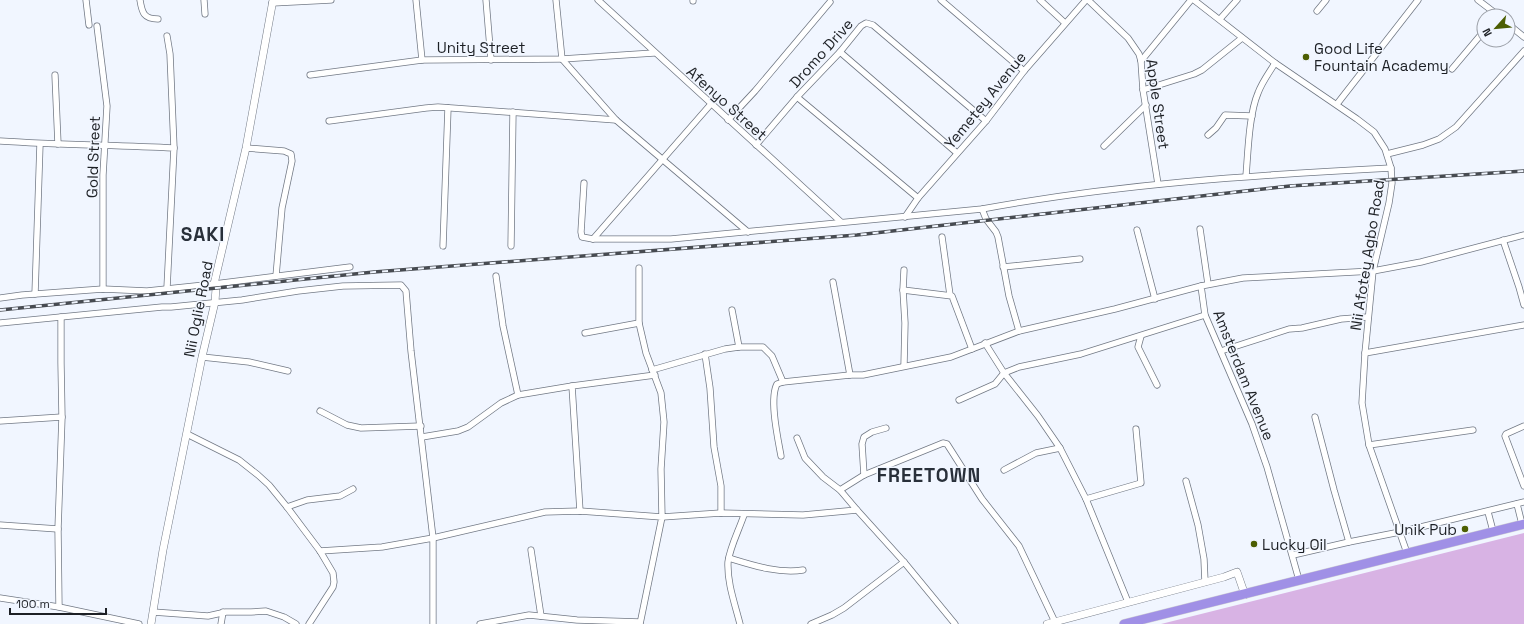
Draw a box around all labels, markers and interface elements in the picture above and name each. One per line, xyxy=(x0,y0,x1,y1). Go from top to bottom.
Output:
north arrow xyxy=(1476,8,1516,48)
street label: Dromo Drive xyxy=(785,14,857,92)
text: N xyxy=(1479,26,1495,39)
street label: Unity Street xyxy=(437,38,525,57)
place label: Good Life Fountain Academy xyxy=(1314,39,1449,75)
street label: Yemetey Avenue xyxy=(940,47,1030,152)
marker: Good Life Fountain Academy xyxy=(1301,52,1311,62)
street label: Apple Street xyxy=(1142,58,1174,150)
street label: Afenyo Street xyxy=(683,62,771,144)
street label: Gold Street xyxy=(82,115,104,198)
street label: Nii Afotey Agbo Road xyxy=(1346,178,1388,332)
district label: SAKI xyxy=(181,222,225,247)
street label: Nii Oglie Road xyxy=(179,259,217,359)
street label: Amsterdam Avenue xyxy=(1209,307,1279,443)
district label: FREETOWN xyxy=(877,463,981,488)
place label: Unik Pub xyxy=(1394,520,1457,539)
marker: Unik Pub xyxy=(1460,524,1470,534)
place label: Lucky Oil xyxy=(1262,535,1327,554)
marker: Lucky Oil xyxy=(1249,539,1259,549)
scale bar xyxy=(10,590,106,616)
text: 100 m xyxy=(16,596,50,612)

